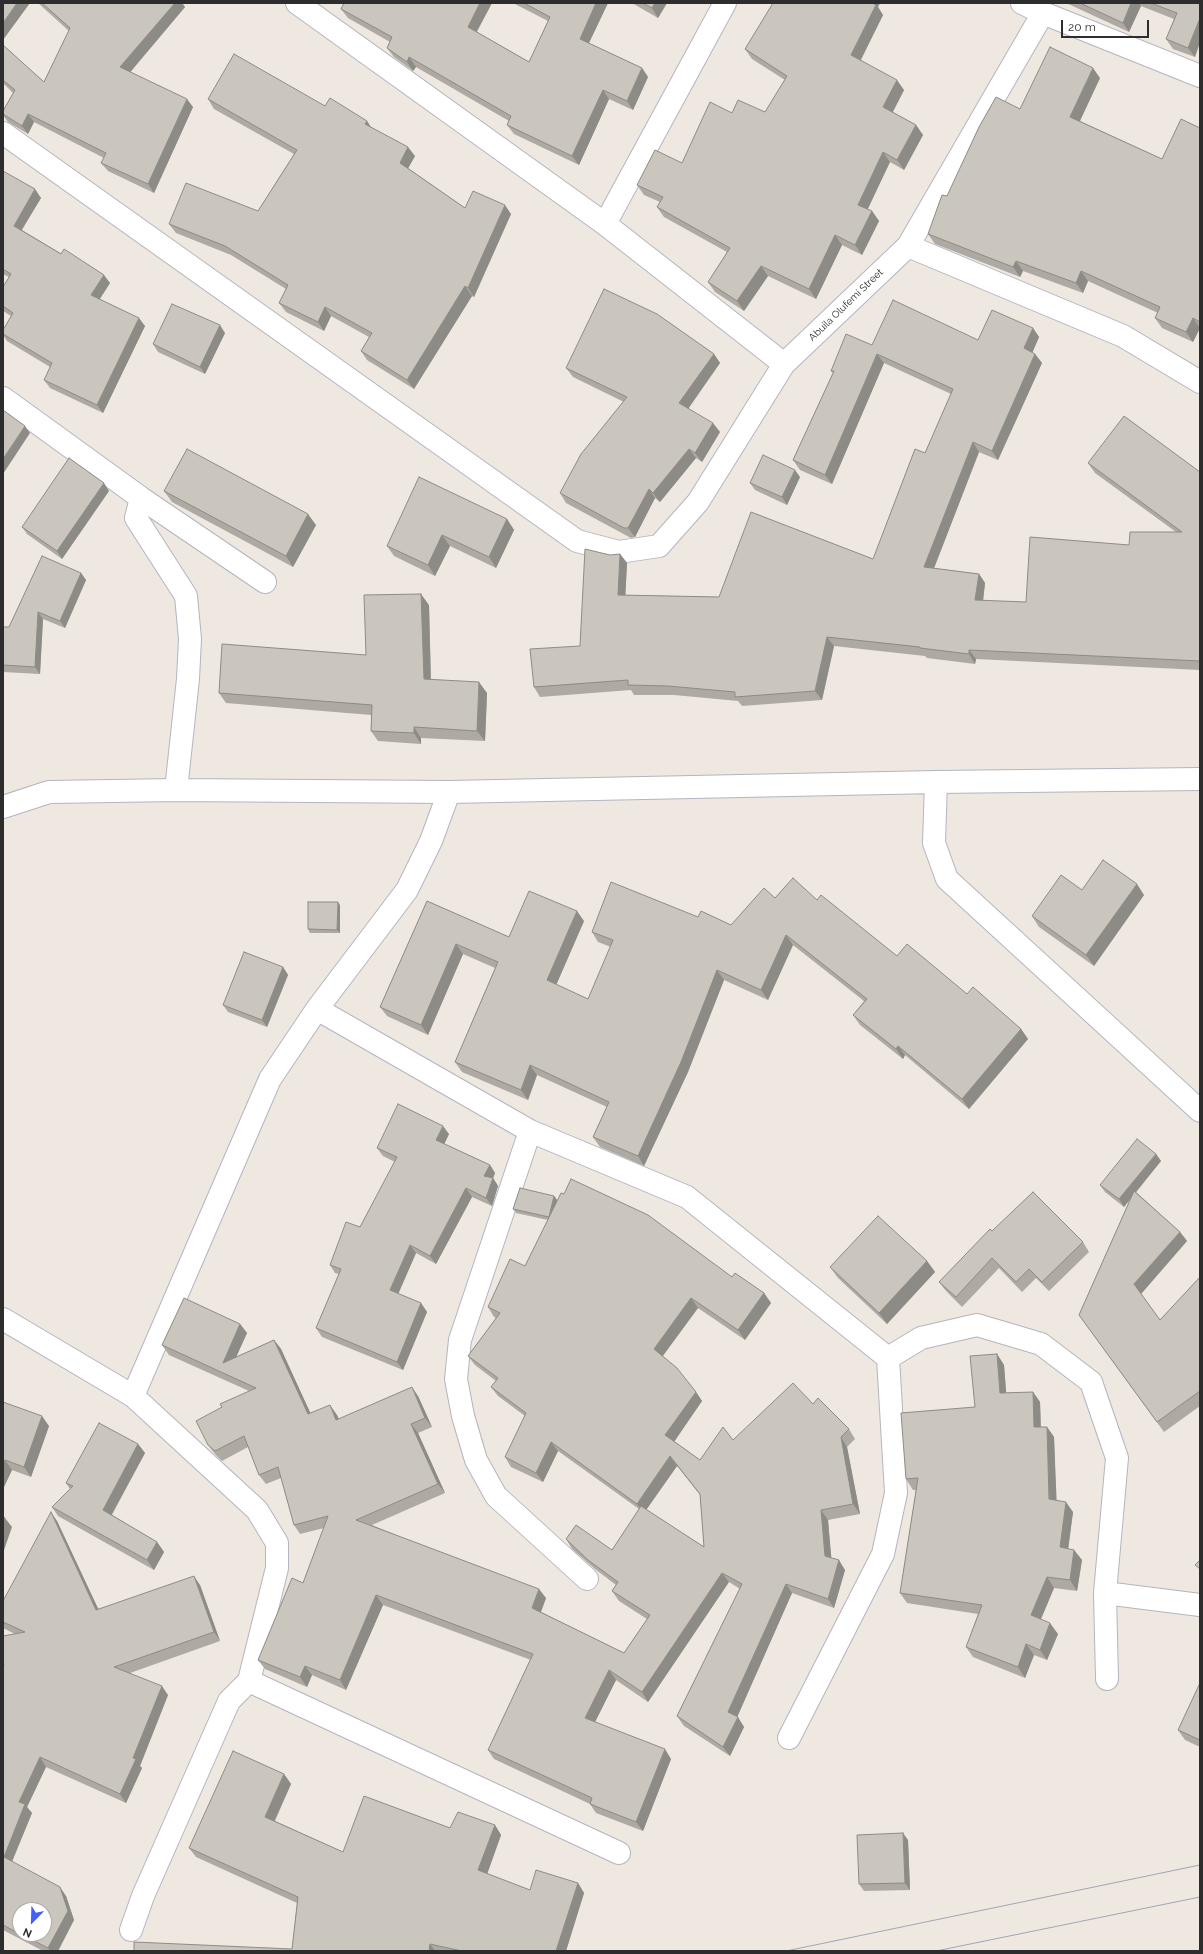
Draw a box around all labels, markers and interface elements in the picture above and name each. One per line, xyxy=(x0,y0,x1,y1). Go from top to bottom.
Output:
scale bar xyxy=(1063,12,1151,38)
text: 20 m xyxy=(1068,20,1096,34)
street label: Abuila Olufemi Street xyxy=(806,266,886,344)
north arrow xyxy=(12,1902,52,1942)
text: N xyxy=(21,1925,34,1940)

